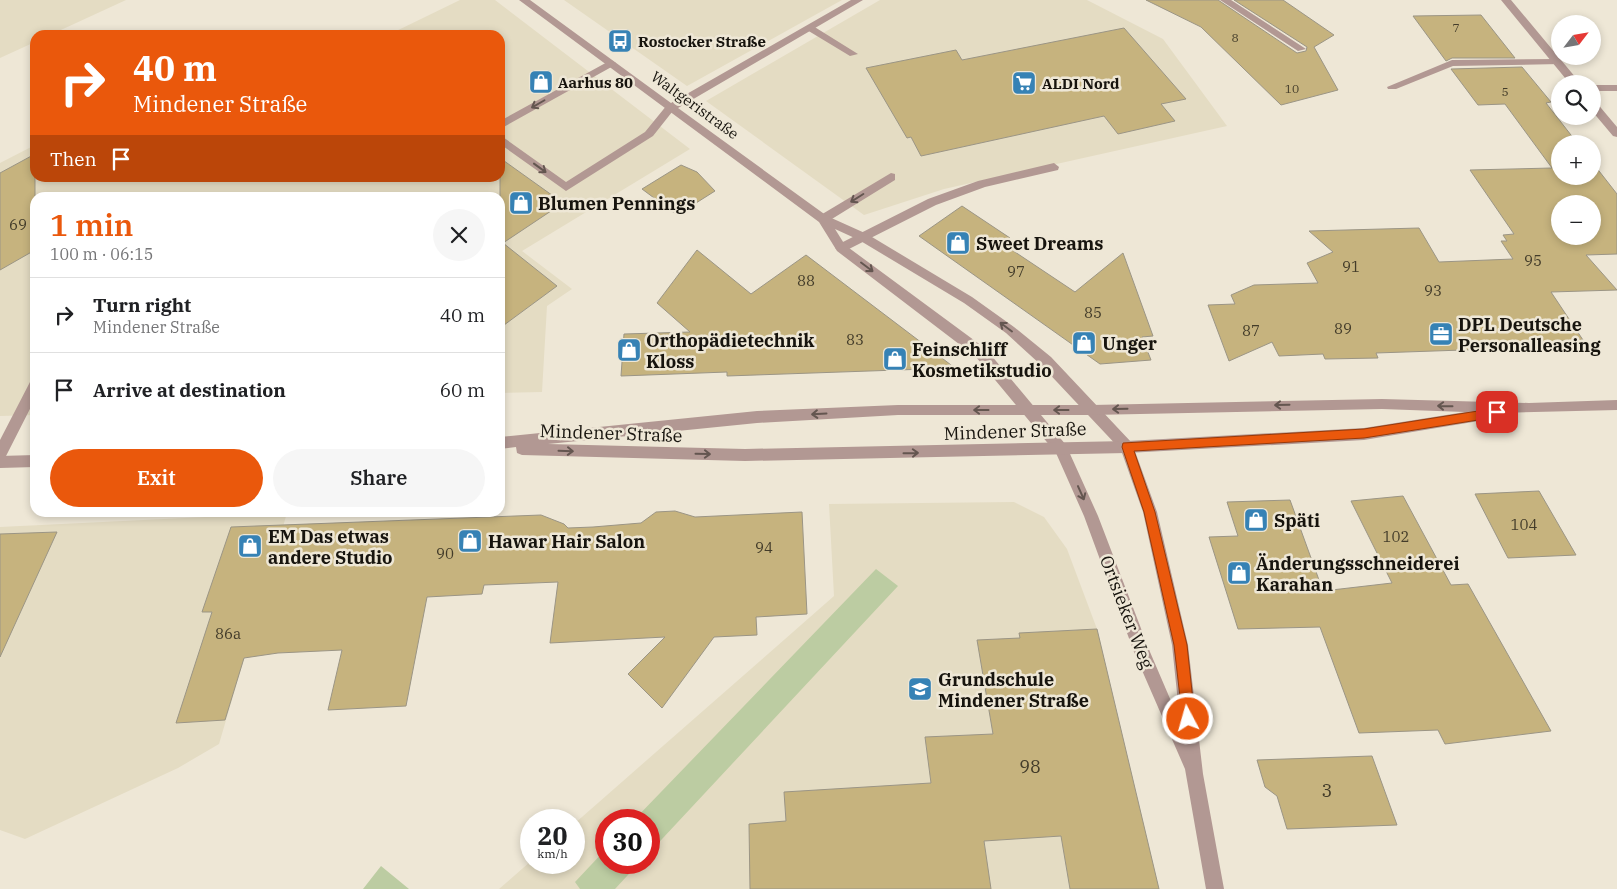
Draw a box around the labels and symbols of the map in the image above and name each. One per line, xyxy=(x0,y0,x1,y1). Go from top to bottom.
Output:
north arrow xyxy=(1551,15,1601,65)
house number: 7 xyxy=(1452,20,1460,35)
bus stop icon: Rostocker Straße xyxy=(607,28,633,54)
house number: 8 xyxy=(1231,30,1239,45)
place label: Rostocker Straße xyxy=(638,32,766,51)
street label: Waltgeristraße xyxy=(647,67,743,143)
shop icon: Aarhus 80 xyxy=(528,69,554,95)
supermarket icon: ALDI Nord xyxy=(1011,70,1037,96)
place label: Aarhus 80 xyxy=(558,73,633,92)
place label: ALDI Nord xyxy=(1042,74,1120,93)
house number: 10 xyxy=(1285,81,1299,96)
house number: 5 xyxy=(1501,84,1509,99)
one-way arrow xyxy=(531,100,546,110)
one-way arrow xyxy=(532,163,546,173)
shop icon: Blumen Pennings xyxy=(508,190,534,216)
place label: Blumen Pennings xyxy=(538,192,695,215)
one-way arrow xyxy=(850,193,864,203)
house number: 69 xyxy=(9,215,27,234)
shop icon: Sweet Dreams xyxy=(945,230,971,256)
place label: Sweet Dreams xyxy=(976,232,1103,255)
house number: 95 xyxy=(1524,251,1542,270)
house number: 91 xyxy=(1342,257,1360,276)
one-way arrow xyxy=(860,262,874,272)
house number: 97 xyxy=(1007,262,1025,281)
house number: 88 xyxy=(797,271,815,290)
house number: 93 xyxy=(1424,281,1442,300)
house number: 85 xyxy=(1084,303,1102,322)
place label: DPL Deutsche Personalleasing xyxy=(1458,313,1601,357)
house number: 89 xyxy=(1334,319,1352,338)
house number: 87 xyxy=(1242,321,1260,340)
office icon: DPL Deutsche Personalleasing xyxy=(1428,321,1454,347)
one-way arrow xyxy=(1000,322,1013,333)
place label: Orthopädietechnik Kloss xyxy=(646,329,815,373)
house number: 83 xyxy=(846,330,864,349)
shop icon: Unger xyxy=(1071,330,1097,356)
place label: Unger xyxy=(1102,332,1157,355)
shop icon: Orthopädietechnik Kloss xyxy=(616,337,642,363)
place label: Feinschliff Kosmetikstudio xyxy=(912,338,1052,382)
shop icon: Feinschliff Kosmetikstudio xyxy=(882,346,908,372)
pin xyxy=(1476,391,1518,433)
one-way arrow xyxy=(1275,400,1291,410)
one-way arrow xyxy=(1437,401,1454,411)
one-way arrow xyxy=(1112,404,1128,414)
one-way arrow xyxy=(974,405,990,415)
one-way arrow xyxy=(1053,405,1070,415)
one-way arrow xyxy=(811,410,827,419)
street label: Mindener Straße xyxy=(943,417,1087,445)
street label: Mindener Straße xyxy=(539,419,683,447)
one-way arrow xyxy=(558,446,574,455)
one-way arrow xyxy=(902,448,919,458)
one-way arrow xyxy=(694,449,710,459)
one-way arrow xyxy=(1077,485,1087,500)
shop icon: Späti xyxy=(1243,507,1269,533)
place label: Späti xyxy=(1274,509,1320,532)
house number: 104 xyxy=(1510,515,1538,534)
place label: EM Das etwas andere Studio xyxy=(268,525,393,569)
house number: 102 xyxy=(1382,527,1410,546)
shop icon: Hawar Hair Salon xyxy=(457,528,483,554)
place label: Hawar Hair Salon xyxy=(488,530,645,553)
shop icon: EM Das etwas andere Studio xyxy=(237,533,263,559)
house number: 94 xyxy=(755,538,773,557)
house number: 90 xyxy=(436,544,454,563)
street label: Ortsieker Weg xyxy=(1095,552,1159,672)
place label: Änderungsschneiderei Karahan xyxy=(1256,552,1459,596)
shop icon: Änderungsschneiderei Karahan xyxy=(1226,560,1252,586)
house number: 86a xyxy=(215,624,241,643)
place label: Grundschule Mindener Straße xyxy=(938,668,1089,712)
school or university icon: Grundschule Mindener Straße xyxy=(907,676,933,702)
position arrow xyxy=(1161,692,1213,744)
house number: 98 xyxy=(1019,755,1041,778)
house number: 3 xyxy=(1322,779,1332,802)
speed limit sign: 30 xyxy=(595,809,660,874)

